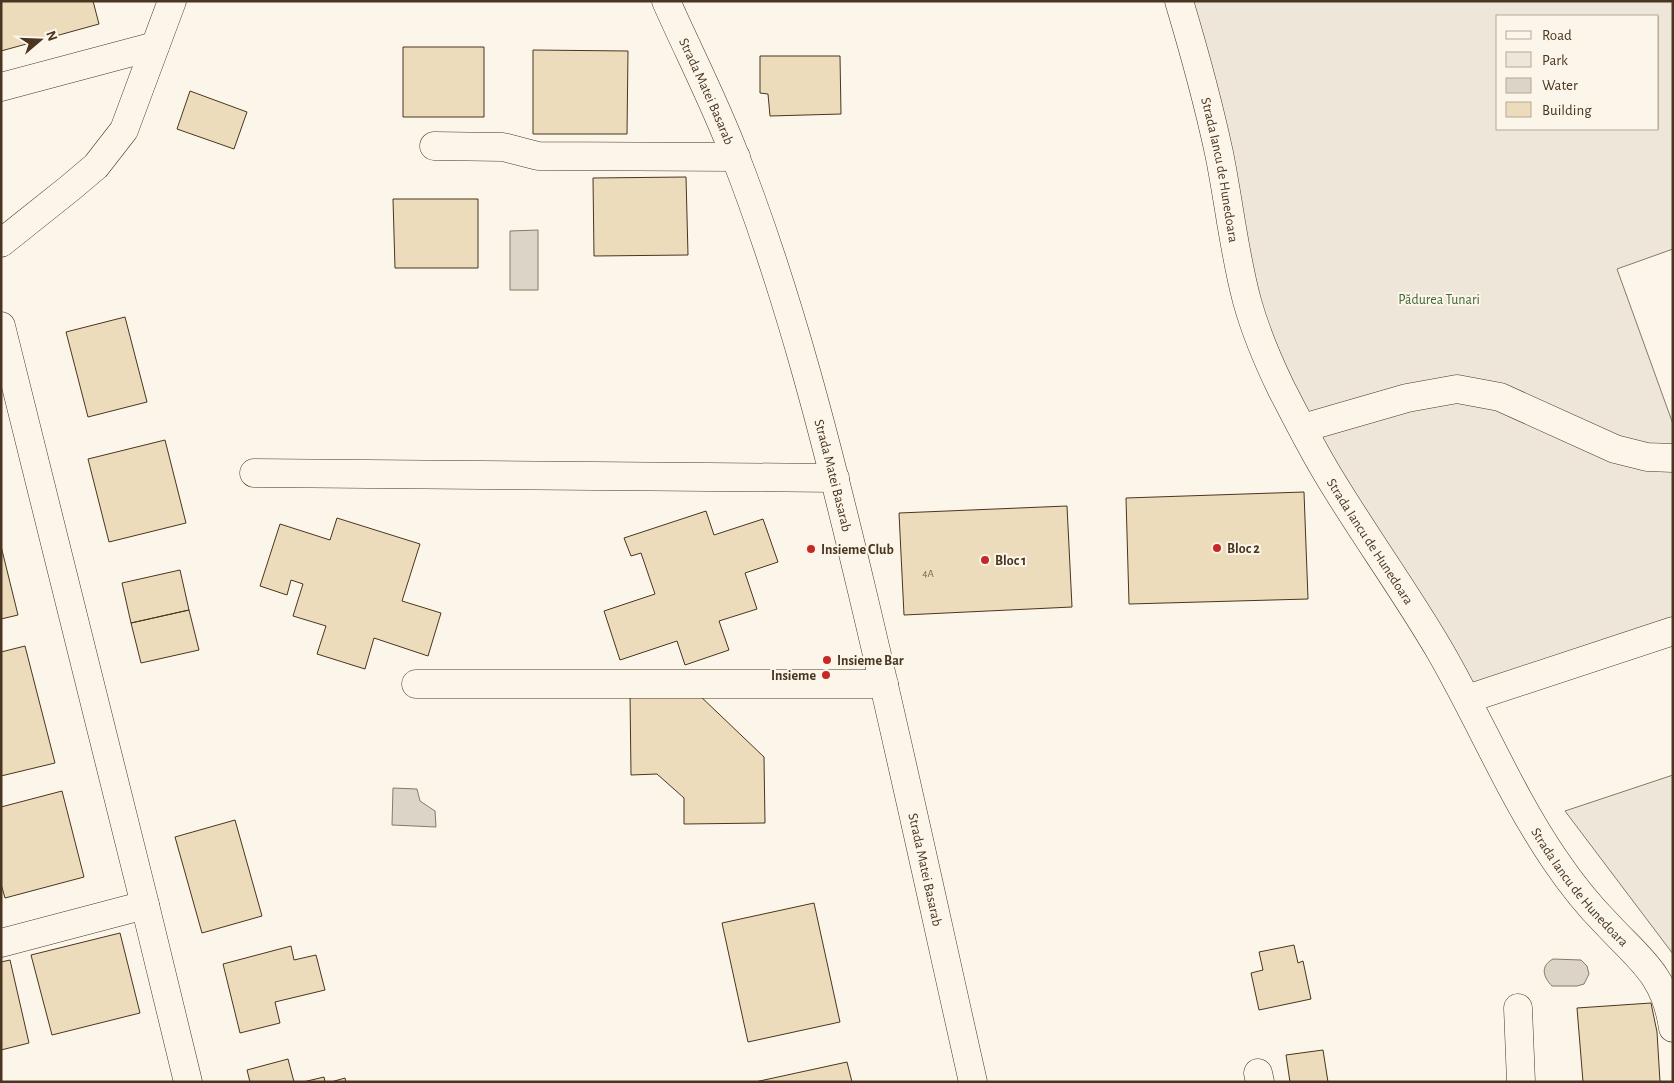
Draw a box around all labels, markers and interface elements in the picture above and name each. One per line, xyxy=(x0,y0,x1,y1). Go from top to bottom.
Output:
north arrow xyxy=(15,15,65,65)
legend xyxy=(1496,15,1659,130)
text: Road xyxy=(1542,28,1572,43)
text: N xyxy=(43,29,60,43)
street label: Strada Matei Basarab xyxy=(676,36,736,147)
text: Park xyxy=(1542,53,1568,68)
text: Water xyxy=(1542,78,1578,93)
street label: Strada Iancu de Hunedoara xyxy=(1198,96,1240,244)
text: Building xyxy=(1542,103,1592,118)
park label: Pădurea Tunari xyxy=(1398,293,1480,307)
street label: Strada Matei Basarab xyxy=(811,418,853,533)
street label: Strada Iancu de Hunedoara xyxy=(1324,476,1416,608)
marker: Bloc 2 xyxy=(1211,542,1223,554)
place label: Bloc 2 xyxy=(1227,542,1260,556)
marker: Insieme Club xyxy=(805,543,817,555)
place label: Insieme Club xyxy=(821,543,894,557)
marker: Bloc 1 xyxy=(979,554,991,566)
place label: Bloc 1 xyxy=(995,554,1026,568)
house number: 4A xyxy=(922,568,934,579)
marker: Insieme Bar xyxy=(821,654,833,666)
place label: Insieme Bar xyxy=(837,654,904,668)
place label: Insieme xyxy=(771,669,816,683)
marker: Insieme xyxy=(820,669,832,681)
street label: Strada Matei Basarab xyxy=(905,812,944,928)
street label: Strada Iancu de Hunedoara xyxy=(1528,825,1631,950)

